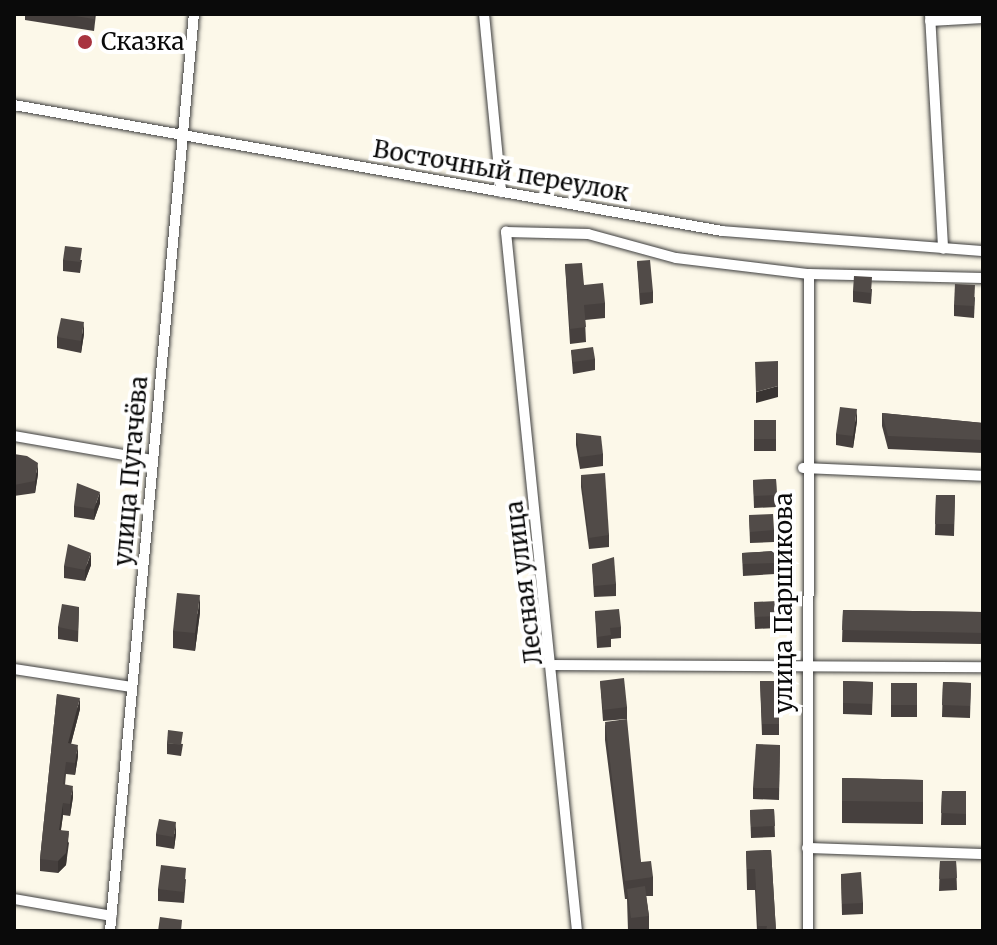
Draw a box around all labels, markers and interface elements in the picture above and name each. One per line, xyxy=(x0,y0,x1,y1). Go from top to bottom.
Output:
place label: Сказка xyxy=(101,28,184,56)
marker: Сказка xyxy=(76,33,94,51)
street label: Восточный переулок xyxy=(371,134,631,208)
street label: улица Пугачёва xyxy=(108,375,154,567)
street label: улица Паршикова xyxy=(770,493,798,713)
street label: Лесная улица xyxy=(500,499,548,667)

